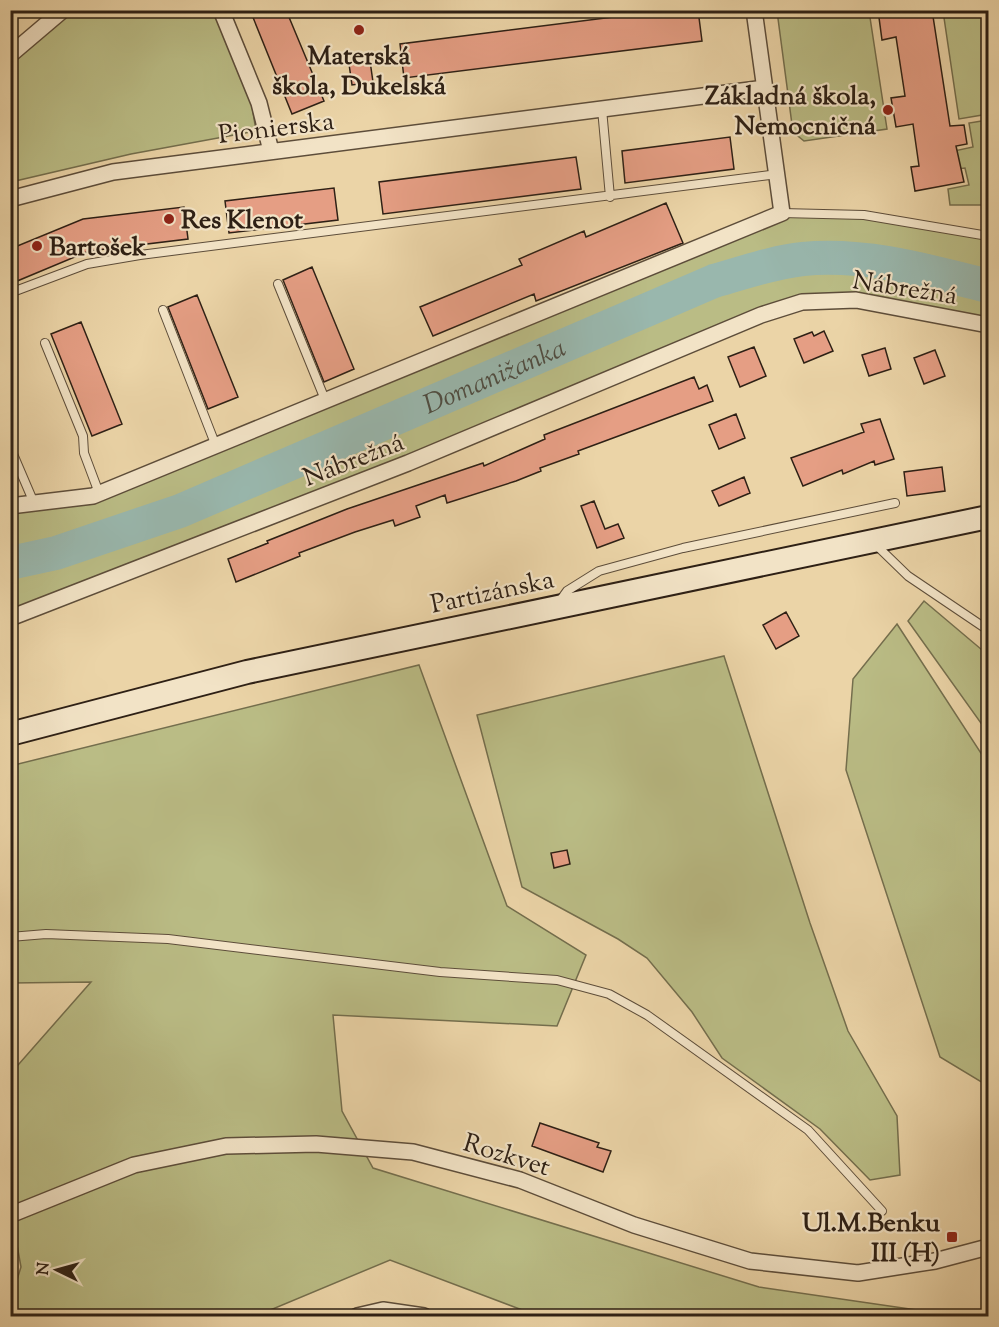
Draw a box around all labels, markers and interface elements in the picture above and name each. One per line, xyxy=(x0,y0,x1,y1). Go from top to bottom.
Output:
marker: Materská škola, Dukelská xyxy=(352,23,366,37)
place label: Materská škola, Dukelská xyxy=(272,39,446,106)
place label: Základná škola, Nemocničná xyxy=(705,79,876,146)
marker: Základná škola, Nemocničná xyxy=(881,103,895,117)
street label: Pionierska xyxy=(216,104,336,155)
place label: Res Klenot xyxy=(181,203,303,240)
marker: Res Klenot xyxy=(162,212,176,226)
place label: Bartošek xyxy=(49,230,147,267)
marker: Bartošek xyxy=(30,239,44,253)
street label: Nábrežná xyxy=(850,263,960,316)
water label: Domanižanka xyxy=(418,330,573,426)
street label: Nábrežná xyxy=(298,425,410,498)
street label: Partizánska xyxy=(427,562,558,625)
street label: Rozkvet xyxy=(458,1126,555,1187)
place label: Ul.M.Benku III (H) xyxy=(802,1206,940,1273)
marker: Ul.M.Benku III (H) xyxy=(945,1230,959,1244)
north arrow xyxy=(27,1240,87,1300)
text: N xyxy=(33,1261,57,1276)

